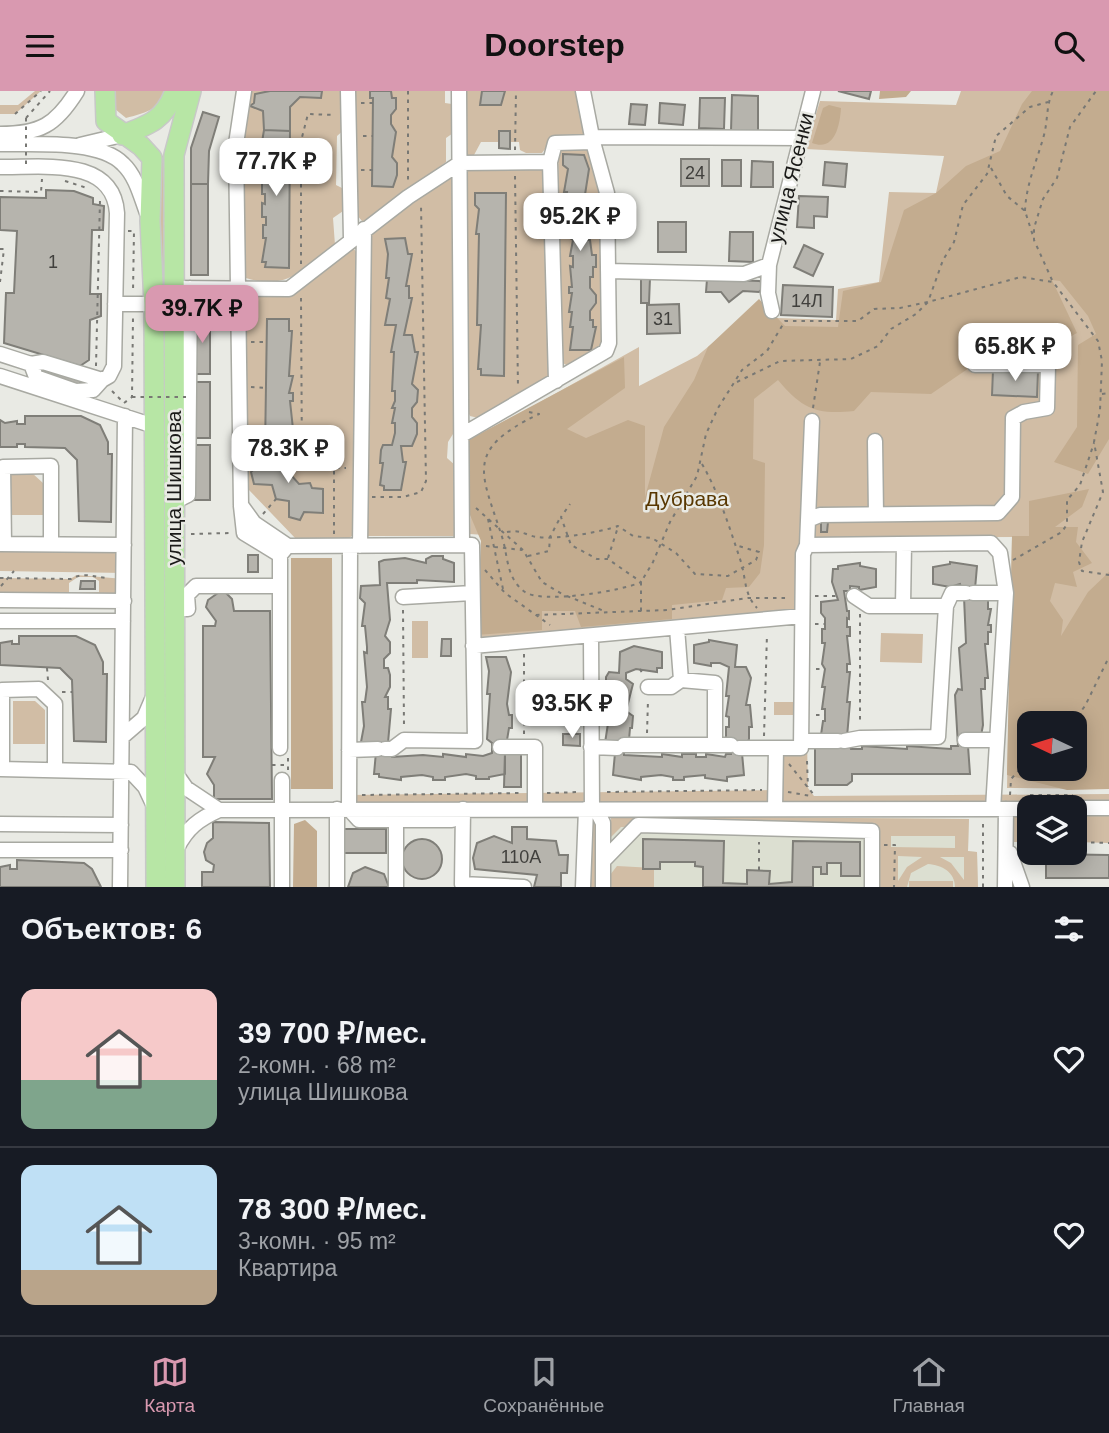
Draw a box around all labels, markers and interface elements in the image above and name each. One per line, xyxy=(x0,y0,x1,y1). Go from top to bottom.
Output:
icon: menu xyxy=(21,27,59,65)
text: Doorstep xyxy=(484,27,625,63)
icon: search xyxy=(1050,27,1088,65)
street label: улица Ясенки xyxy=(763,110,818,245)
pin: 77.7K ₽ xyxy=(211,139,341,198)
text: 77.7K ₽ xyxy=(235,148,317,174)
house number: 24 xyxy=(685,163,705,183)
pin: 95.2K ₽ xyxy=(515,193,645,253)
text: 95.2K ₽ xyxy=(539,203,621,229)
house number: 1 xyxy=(48,252,58,272)
pin: 39.7K ₽ xyxy=(137,285,267,345)
house number: 14Л xyxy=(791,291,823,311)
text: 39.7K ₽ xyxy=(161,295,243,321)
house number: 31 xyxy=(653,309,673,329)
pin: 65.8K ₽ xyxy=(950,323,1080,383)
text: 65.8K ₽ xyxy=(974,333,1056,359)
street label: улица Шишкова xyxy=(162,410,185,566)
pin: 78.3K ₽ xyxy=(223,425,353,485)
text: 78.3K ₽ xyxy=(247,435,329,461)
park label: Дубрава xyxy=(645,487,729,510)
pin: 93.5K ₽ xyxy=(507,681,637,740)
text: 93.5K ₽ xyxy=(531,690,613,716)
north arrow xyxy=(1017,711,1087,781)
map controls xyxy=(1017,711,1087,865)
button: layers xyxy=(1017,795,1087,865)
house number: 110А xyxy=(501,847,541,867)
icon: filters xyxy=(1050,910,1088,948)
text: Объектов: 6 xyxy=(21,912,202,945)
text: 39 700 ₽/мес. xyxy=(238,1016,427,1049)
icon: home xyxy=(77,1017,161,1101)
icon: heart xyxy=(1050,1040,1088,1078)
text: 2-комн. · 68 m² xyxy=(238,1052,396,1078)
text: улица Шишкова xyxy=(238,1079,408,1105)
text: 78 300 ₽/мес. xyxy=(238,1192,427,1225)
icon: home xyxy=(77,1193,161,1277)
icon: heart xyxy=(1050,1216,1088,1254)
text: 3-комн. · 95 m² xyxy=(238,1228,396,1254)
text: Квартира xyxy=(238,1255,337,1281)
tab: Карта xyxy=(144,1353,195,1417)
tab: Сохранённые xyxy=(483,1353,604,1417)
tab: Главная xyxy=(893,1353,965,1417)

